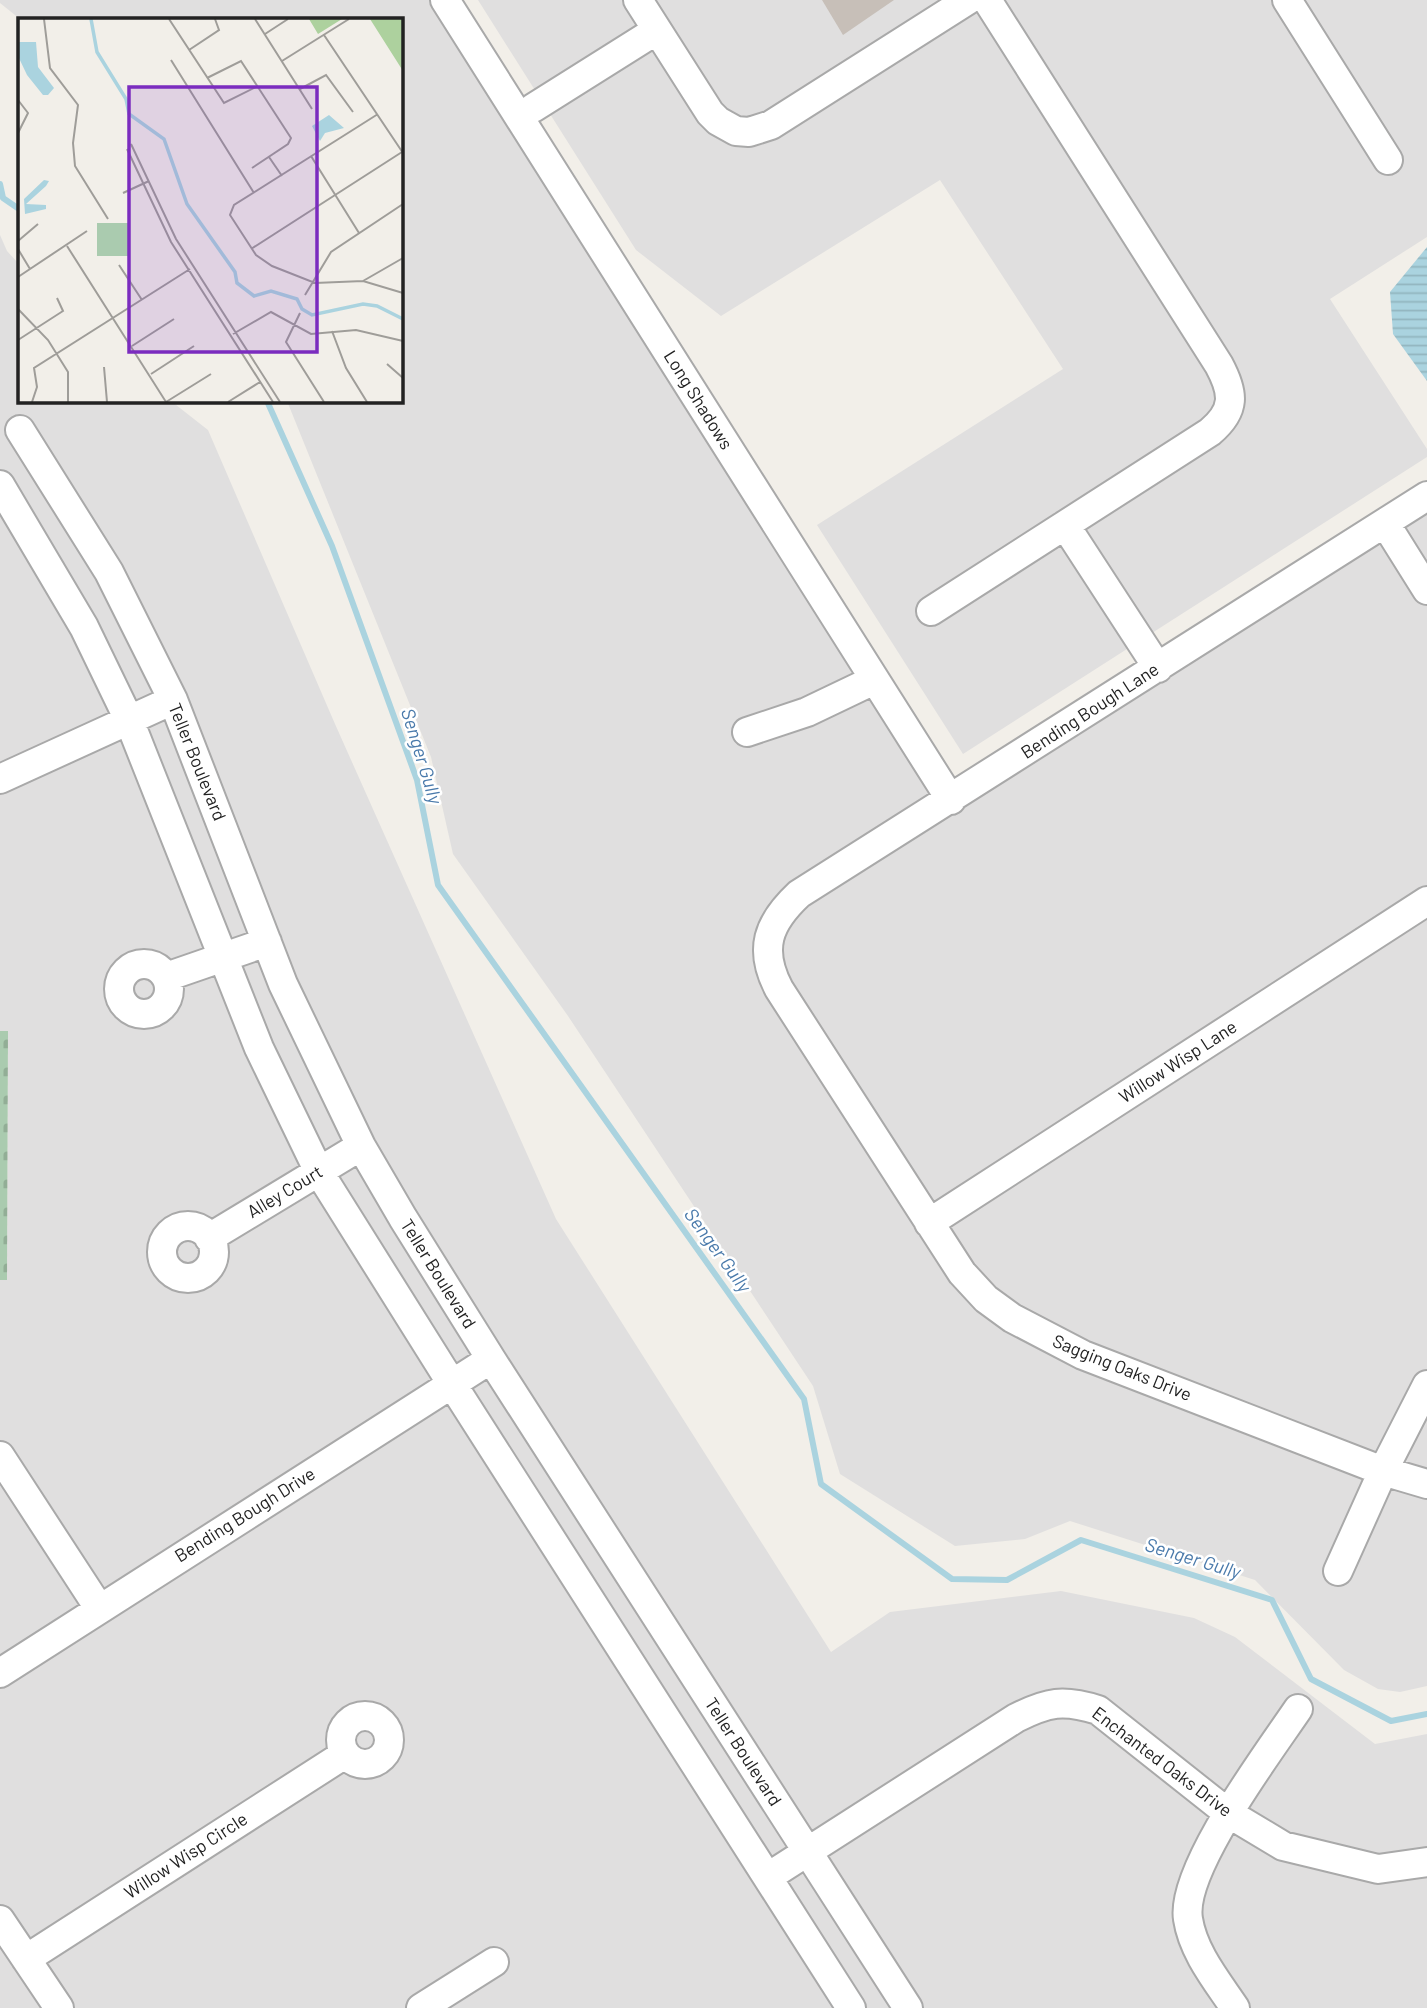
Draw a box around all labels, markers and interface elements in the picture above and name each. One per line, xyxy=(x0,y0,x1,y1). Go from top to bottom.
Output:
inset map xyxy=(18,18,402,402)
street label: Long Shadows xyxy=(660,346,738,453)
street label: Bending Bough Lane xyxy=(1016,657,1163,763)
street label: Teller Boulevard xyxy=(164,700,231,824)
water label: Senger Gully xyxy=(397,705,448,807)
street label: Willow Wisp Lane xyxy=(1114,1015,1240,1107)
street label: Alley Court xyxy=(243,1160,326,1222)
water label: Senger Gully xyxy=(680,1203,757,1297)
street label: Teller Boulevard xyxy=(396,1215,481,1332)
street label: Sagging Oaks Drive xyxy=(1050,1329,1195,1405)
street label: Bending Bough Drive xyxy=(170,1462,319,1566)
water label: Senger Gully xyxy=(1143,1532,1244,1583)
street label: Teller Boulevard xyxy=(701,1693,787,1810)
street label: Enchanted Oaks Drive xyxy=(1088,1701,1237,1821)
street label: Willow Wisp Circle xyxy=(120,1807,251,1903)

